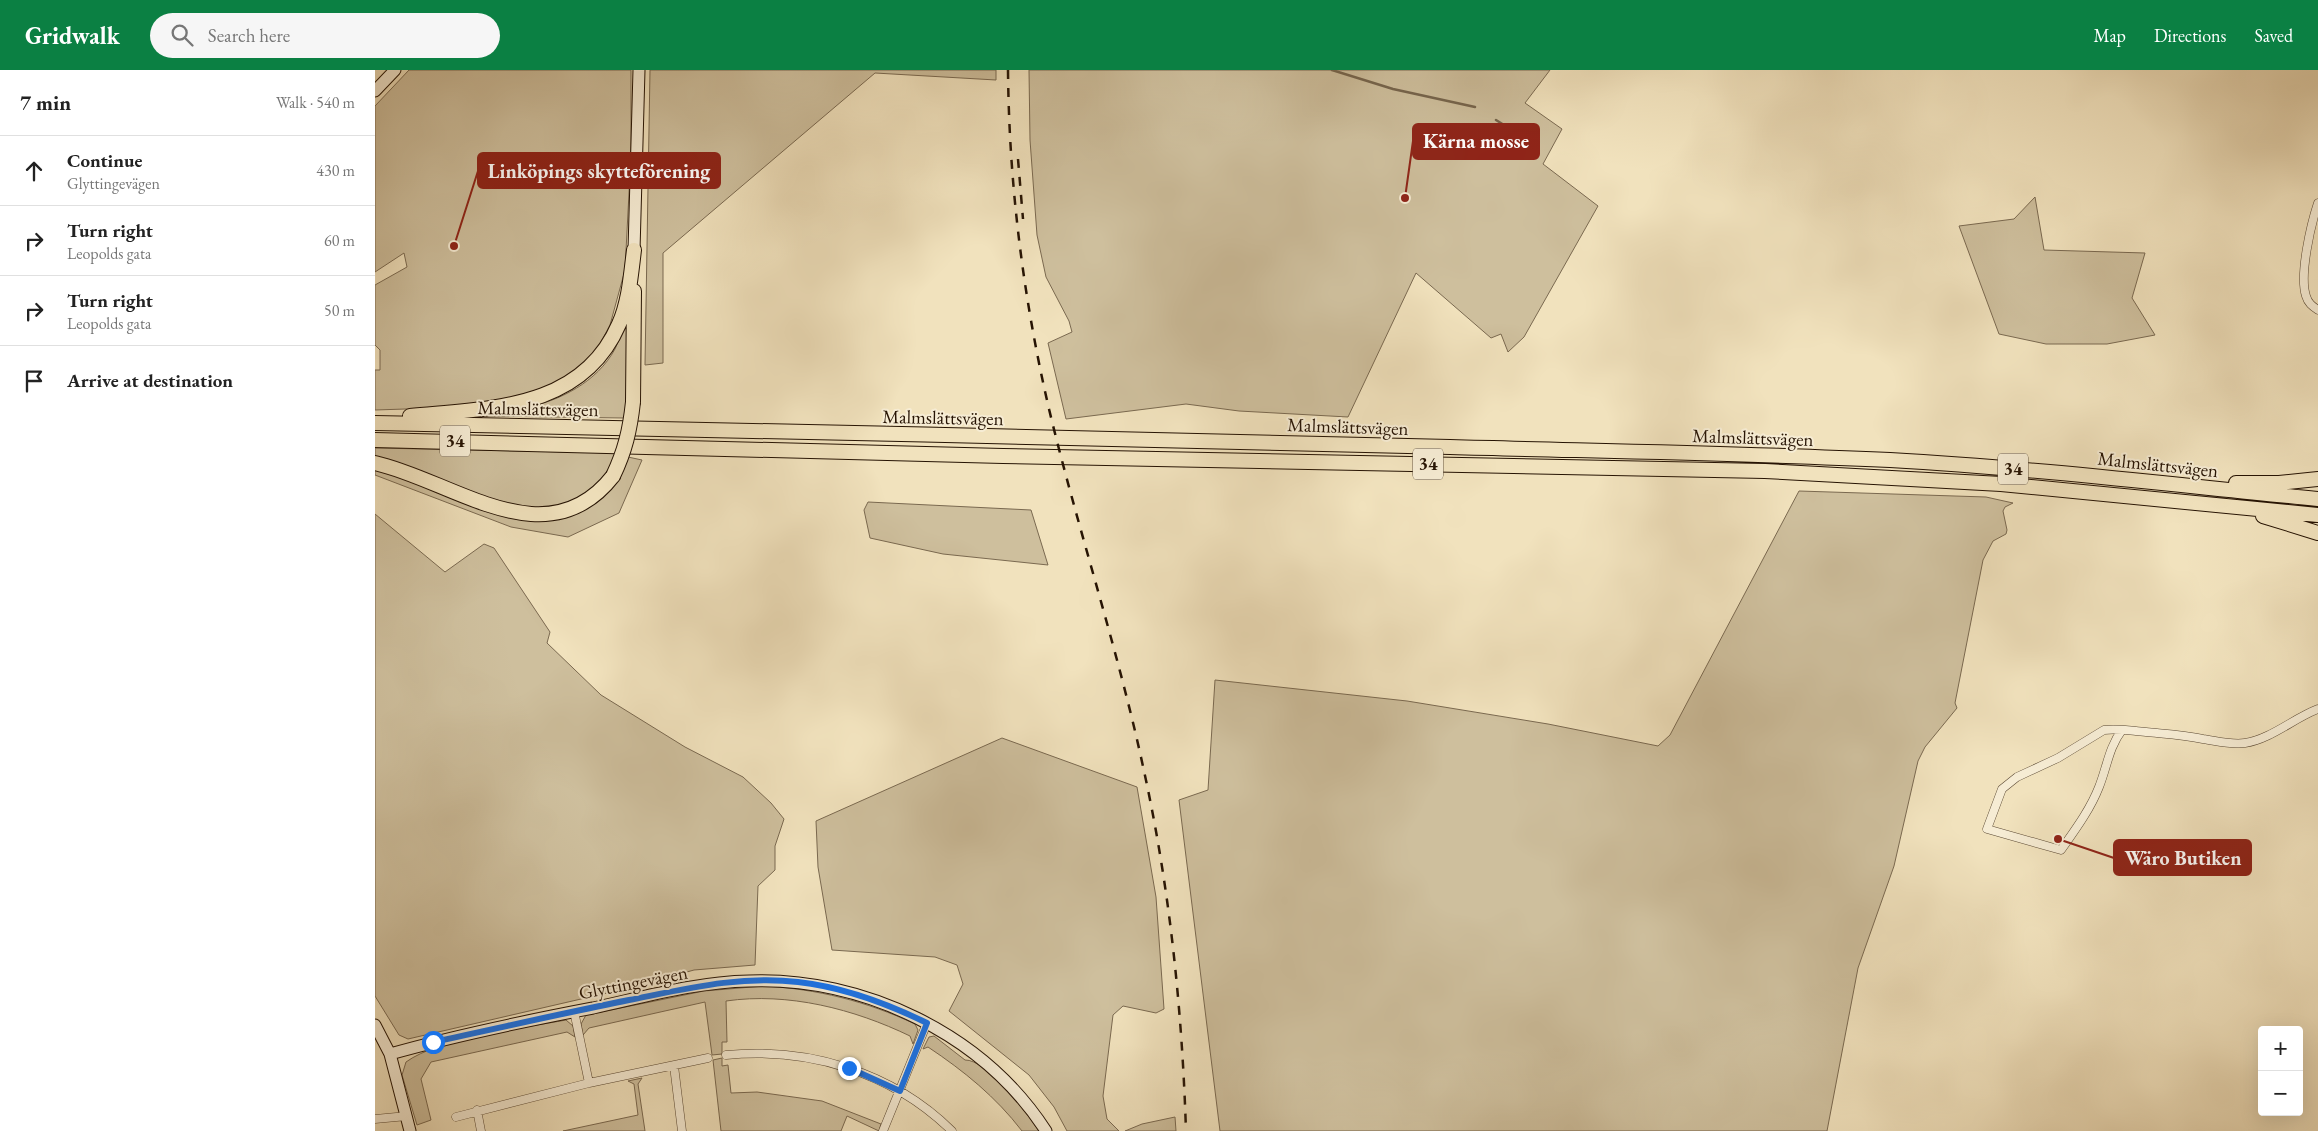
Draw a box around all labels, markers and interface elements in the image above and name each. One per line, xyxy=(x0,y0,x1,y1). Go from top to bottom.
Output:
search box xyxy=(150,13,500,58)
text: Gridwalk xyxy=(25,20,120,51)
icon: search xyxy=(168,21,196,49)
text: Search here xyxy=(208,23,290,48)
text: Map xyxy=(2094,24,2126,47)
text: Directions xyxy=(2154,24,2226,47)
text: Saved xyxy=(2254,24,2293,47)
text: 7 min xyxy=(20,89,71,116)
text: Walk · 540 m xyxy=(276,92,355,113)
callout: Kärna mosse xyxy=(1413,124,1539,159)
text: Kärna mosse xyxy=(1423,128,1529,154)
text: Continue xyxy=(67,148,142,173)
callout: Linköpings skytteförening xyxy=(478,153,720,188)
icon: ahead xyxy=(20,157,48,185)
text: Linköpings skytteförening xyxy=(488,158,711,184)
text: 430 m xyxy=(316,160,355,181)
text: Glyttingevägen xyxy=(67,173,160,194)
text: Turn right xyxy=(67,218,153,243)
icon: right xyxy=(20,227,48,255)
text: 60 m xyxy=(324,230,355,251)
text: Leopolds gata xyxy=(67,243,151,264)
text: Turn right xyxy=(67,288,153,313)
icon: right xyxy=(20,297,48,325)
text: 50 m xyxy=(324,300,355,321)
text: Leopolds gata xyxy=(67,313,151,334)
icon: arrive xyxy=(20,367,48,395)
text: Arrive at destination xyxy=(67,368,233,393)
street label: Malmslättsvägen xyxy=(477,395,599,422)
street label: Malmslättsvägen xyxy=(882,404,1004,431)
street label: Malmslättsvägen xyxy=(1287,412,1409,441)
street label: Malmslättsvägen xyxy=(1692,423,1814,452)
road number: 34 xyxy=(440,426,470,456)
street label: Malmslättsvägen xyxy=(2096,446,2220,483)
road number: 34 xyxy=(1413,448,1443,479)
road number: 34 xyxy=(1998,454,2028,484)
callout: Wäro Butiken xyxy=(2114,840,2251,875)
text: Wäro Butiken xyxy=(2125,845,2241,871)
street label: Glyttingevägen xyxy=(577,960,690,1005)
map controls xyxy=(2258,1026,2303,1116)
button: + xyxy=(2258,1026,2303,1071)
route start xyxy=(422,1031,445,1054)
route end xyxy=(838,1057,861,1080)
button: − xyxy=(2258,1071,2303,1116)

